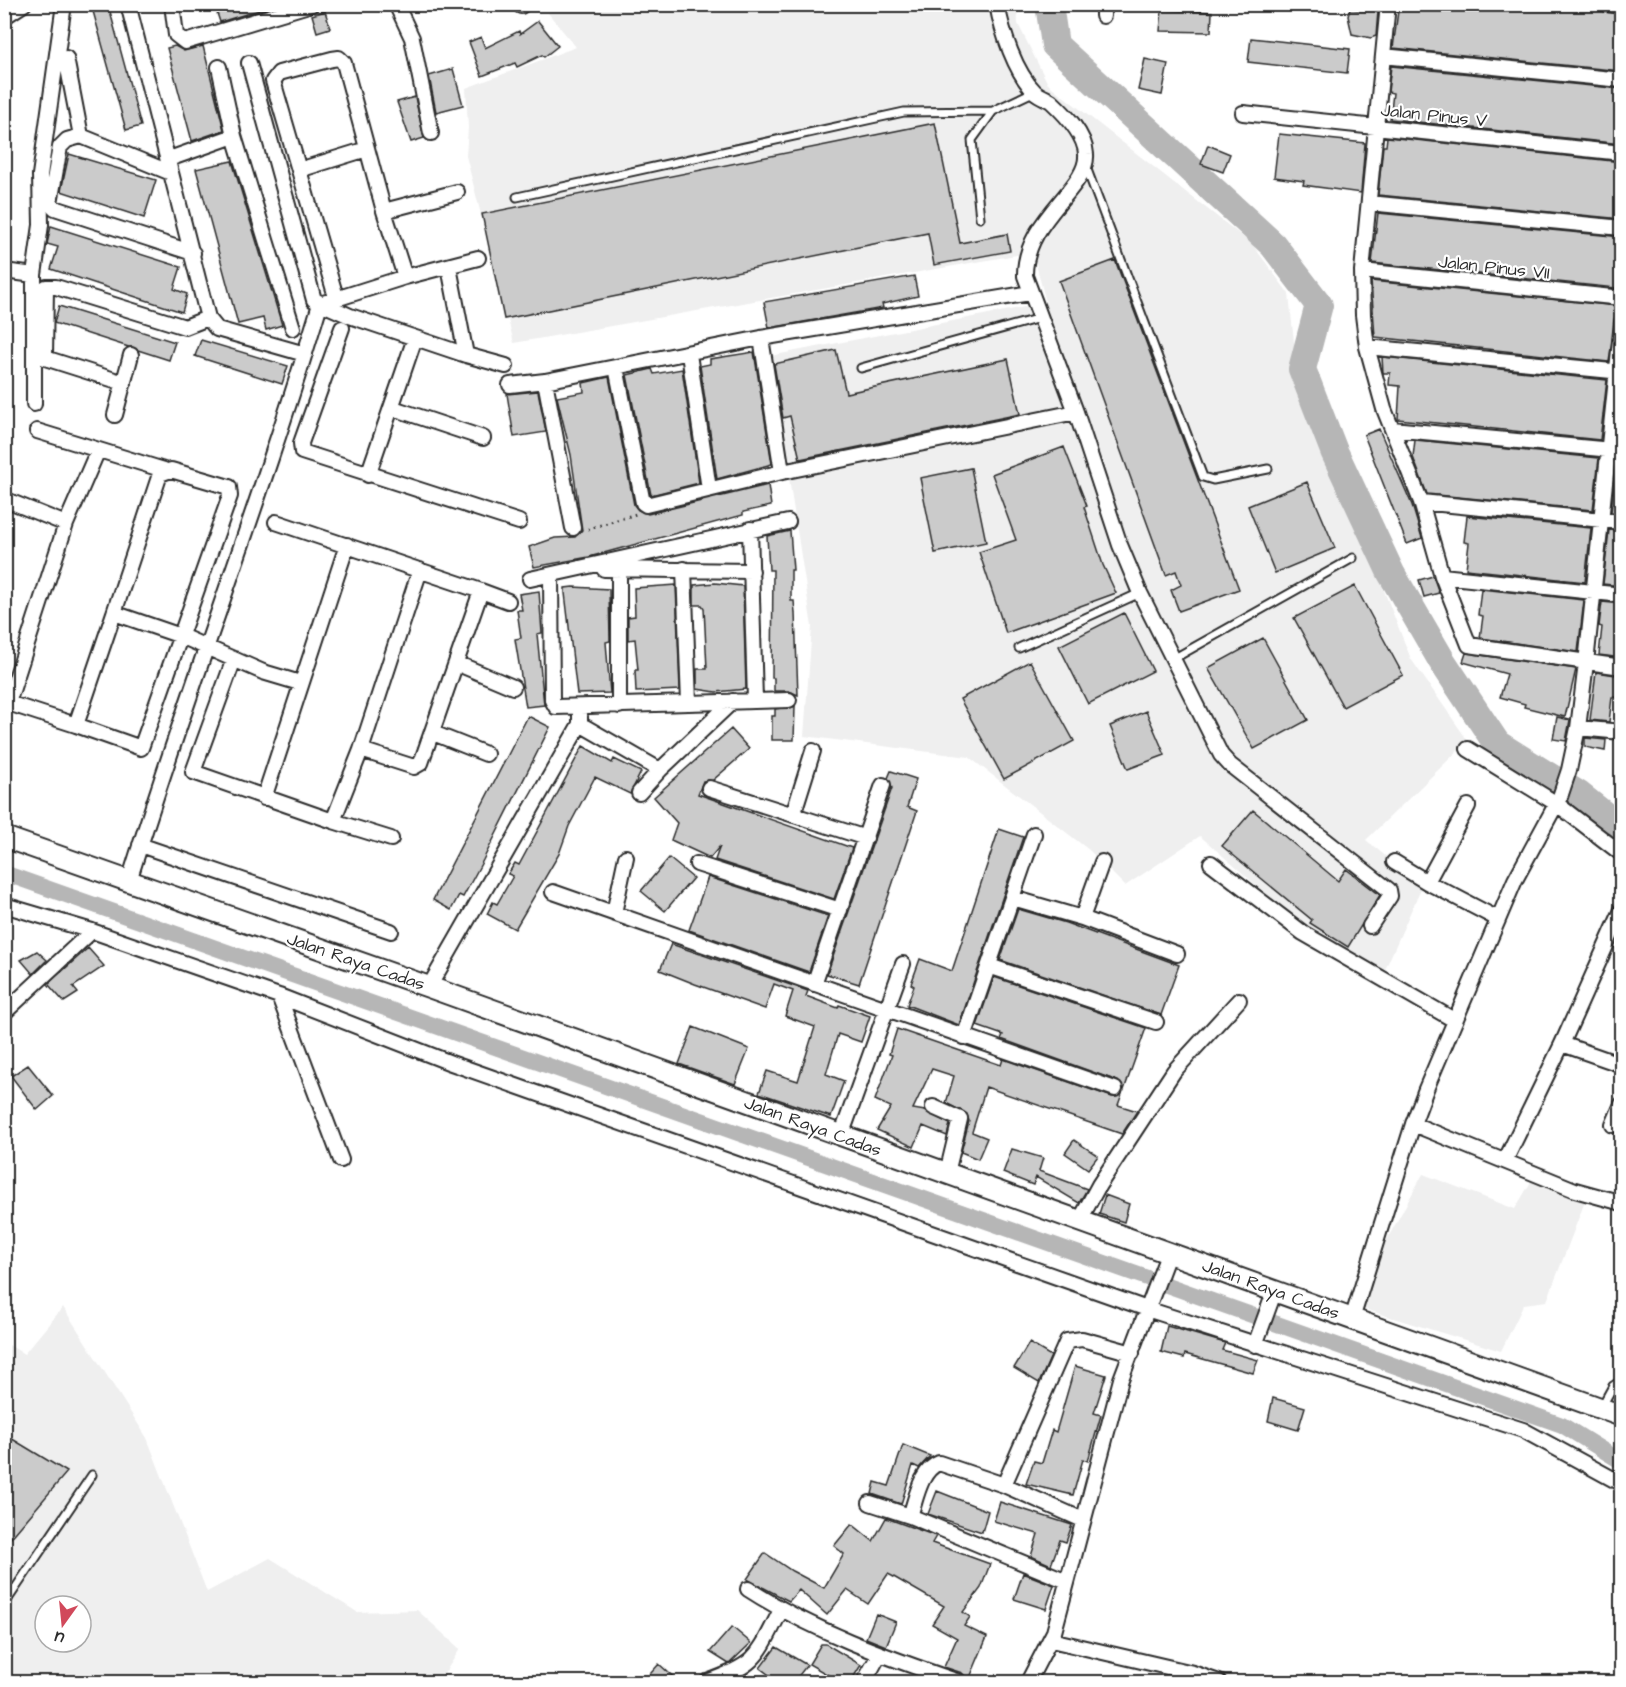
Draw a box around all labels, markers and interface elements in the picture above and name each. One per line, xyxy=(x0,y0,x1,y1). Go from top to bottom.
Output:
street label: Jalan Pinus V xyxy=(1380,97,1488,134)
street label: Jalan Pinus VII xyxy=(1437,249,1551,286)
street label: Jalan Raya Cadas xyxy=(283,926,428,998)
street label: Jalan Raya Cadas xyxy=(740,1090,885,1164)
street label: Jalan Raya Cadas xyxy=(1198,1253,1343,1327)
north arrow xyxy=(33,1594,93,1654)
text: U xyxy=(52,1626,67,1649)

